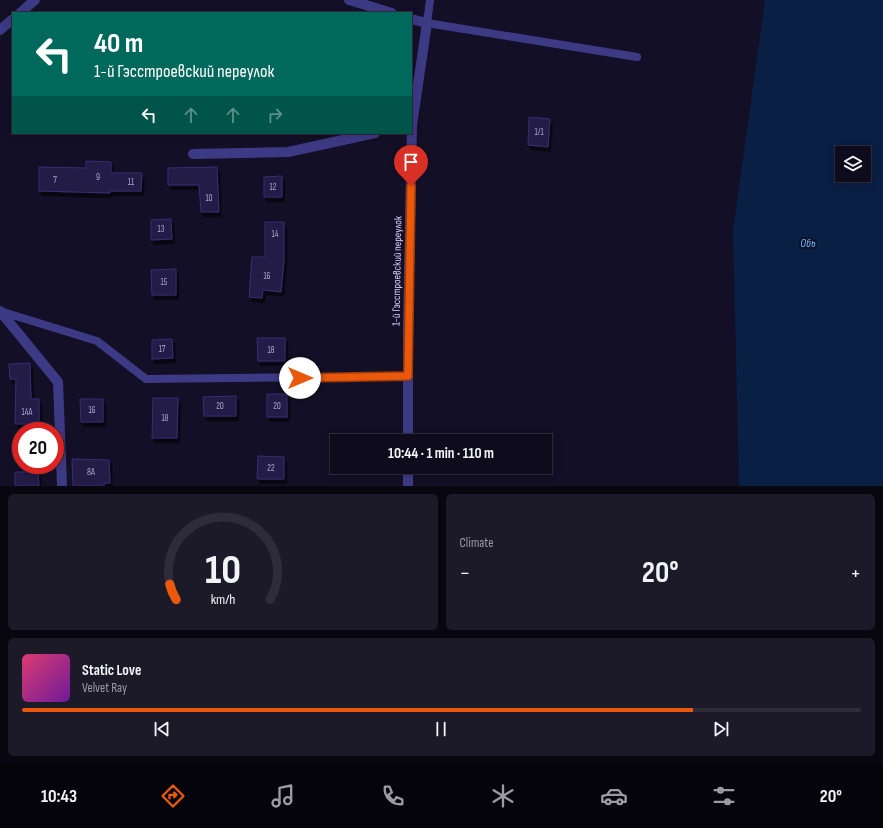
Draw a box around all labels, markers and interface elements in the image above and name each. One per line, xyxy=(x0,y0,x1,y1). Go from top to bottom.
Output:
text: 40 m xyxy=(94,27,143,60)
icon: left xyxy=(28,28,80,80)
text: 1-й Гэсстроевский переулок xyxy=(94,61,274,82)
icon: left xyxy=(138,104,160,126)
icon: ahead xyxy=(180,104,202,126)
icon: ahead xyxy=(222,104,244,126)
icon: right xyxy=(264,104,286,126)
house number: 1/1 xyxy=(534,127,544,138)
pin xyxy=(394,145,428,186)
map controls xyxy=(835,146,871,182)
button: layers xyxy=(835,146,871,182)
icon: arrive xyxy=(400,151,422,173)
house number: 9 xyxy=(96,172,100,183)
house number: 7 xyxy=(53,175,57,186)
house number: 11 xyxy=(128,177,135,188)
house number: 12 xyxy=(270,182,277,193)
house number: 10 xyxy=(205,193,213,204)
street label: 1-й Гэсстроевский переулок xyxy=(390,215,404,326)
house number: 13 xyxy=(158,224,165,235)
house number: 14 xyxy=(272,229,279,240)
water label: Обь xyxy=(800,236,816,251)
house number: 16 xyxy=(263,271,271,282)
house number: 15 xyxy=(161,277,168,288)
house number: 17 xyxy=(159,344,166,355)
house number: 18 xyxy=(267,345,275,356)
position arrow xyxy=(279,357,321,399)
house number: 20 xyxy=(216,401,224,412)
house number: 20 xyxy=(273,401,281,412)
house number: 16 xyxy=(88,405,96,416)
house number: 14А xyxy=(22,407,33,418)
house number: 18 xyxy=(161,413,169,424)
speed limit sign: 20 xyxy=(12,422,64,474)
text: 10:44 · 1 min · 110 m xyxy=(388,444,494,463)
house number: 22 xyxy=(267,463,275,474)
house number: 8А xyxy=(87,467,95,478)
text: Climate xyxy=(460,535,493,551)
text: 10 xyxy=(205,546,241,595)
text: 20° xyxy=(642,555,679,591)
text: − xyxy=(460,560,470,587)
text: + xyxy=(850,560,861,587)
text: km/h xyxy=(210,591,235,608)
text: Static Love xyxy=(82,661,141,680)
text: Velvet Ray xyxy=(82,680,127,696)
icon: previous xyxy=(151,718,173,740)
icon: pause xyxy=(430,718,452,740)
icon: next xyxy=(710,718,732,740)
icon: directions xyxy=(159,782,187,810)
icon: music xyxy=(269,782,297,810)
icon: phone xyxy=(379,782,407,810)
icon: climate xyxy=(489,782,517,810)
icon: car xyxy=(600,782,628,810)
icon: filters xyxy=(710,782,738,810)
text: 10:43 xyxy=(41,786,77,807)
text: 20° xyxy=(820,786,842,807)

